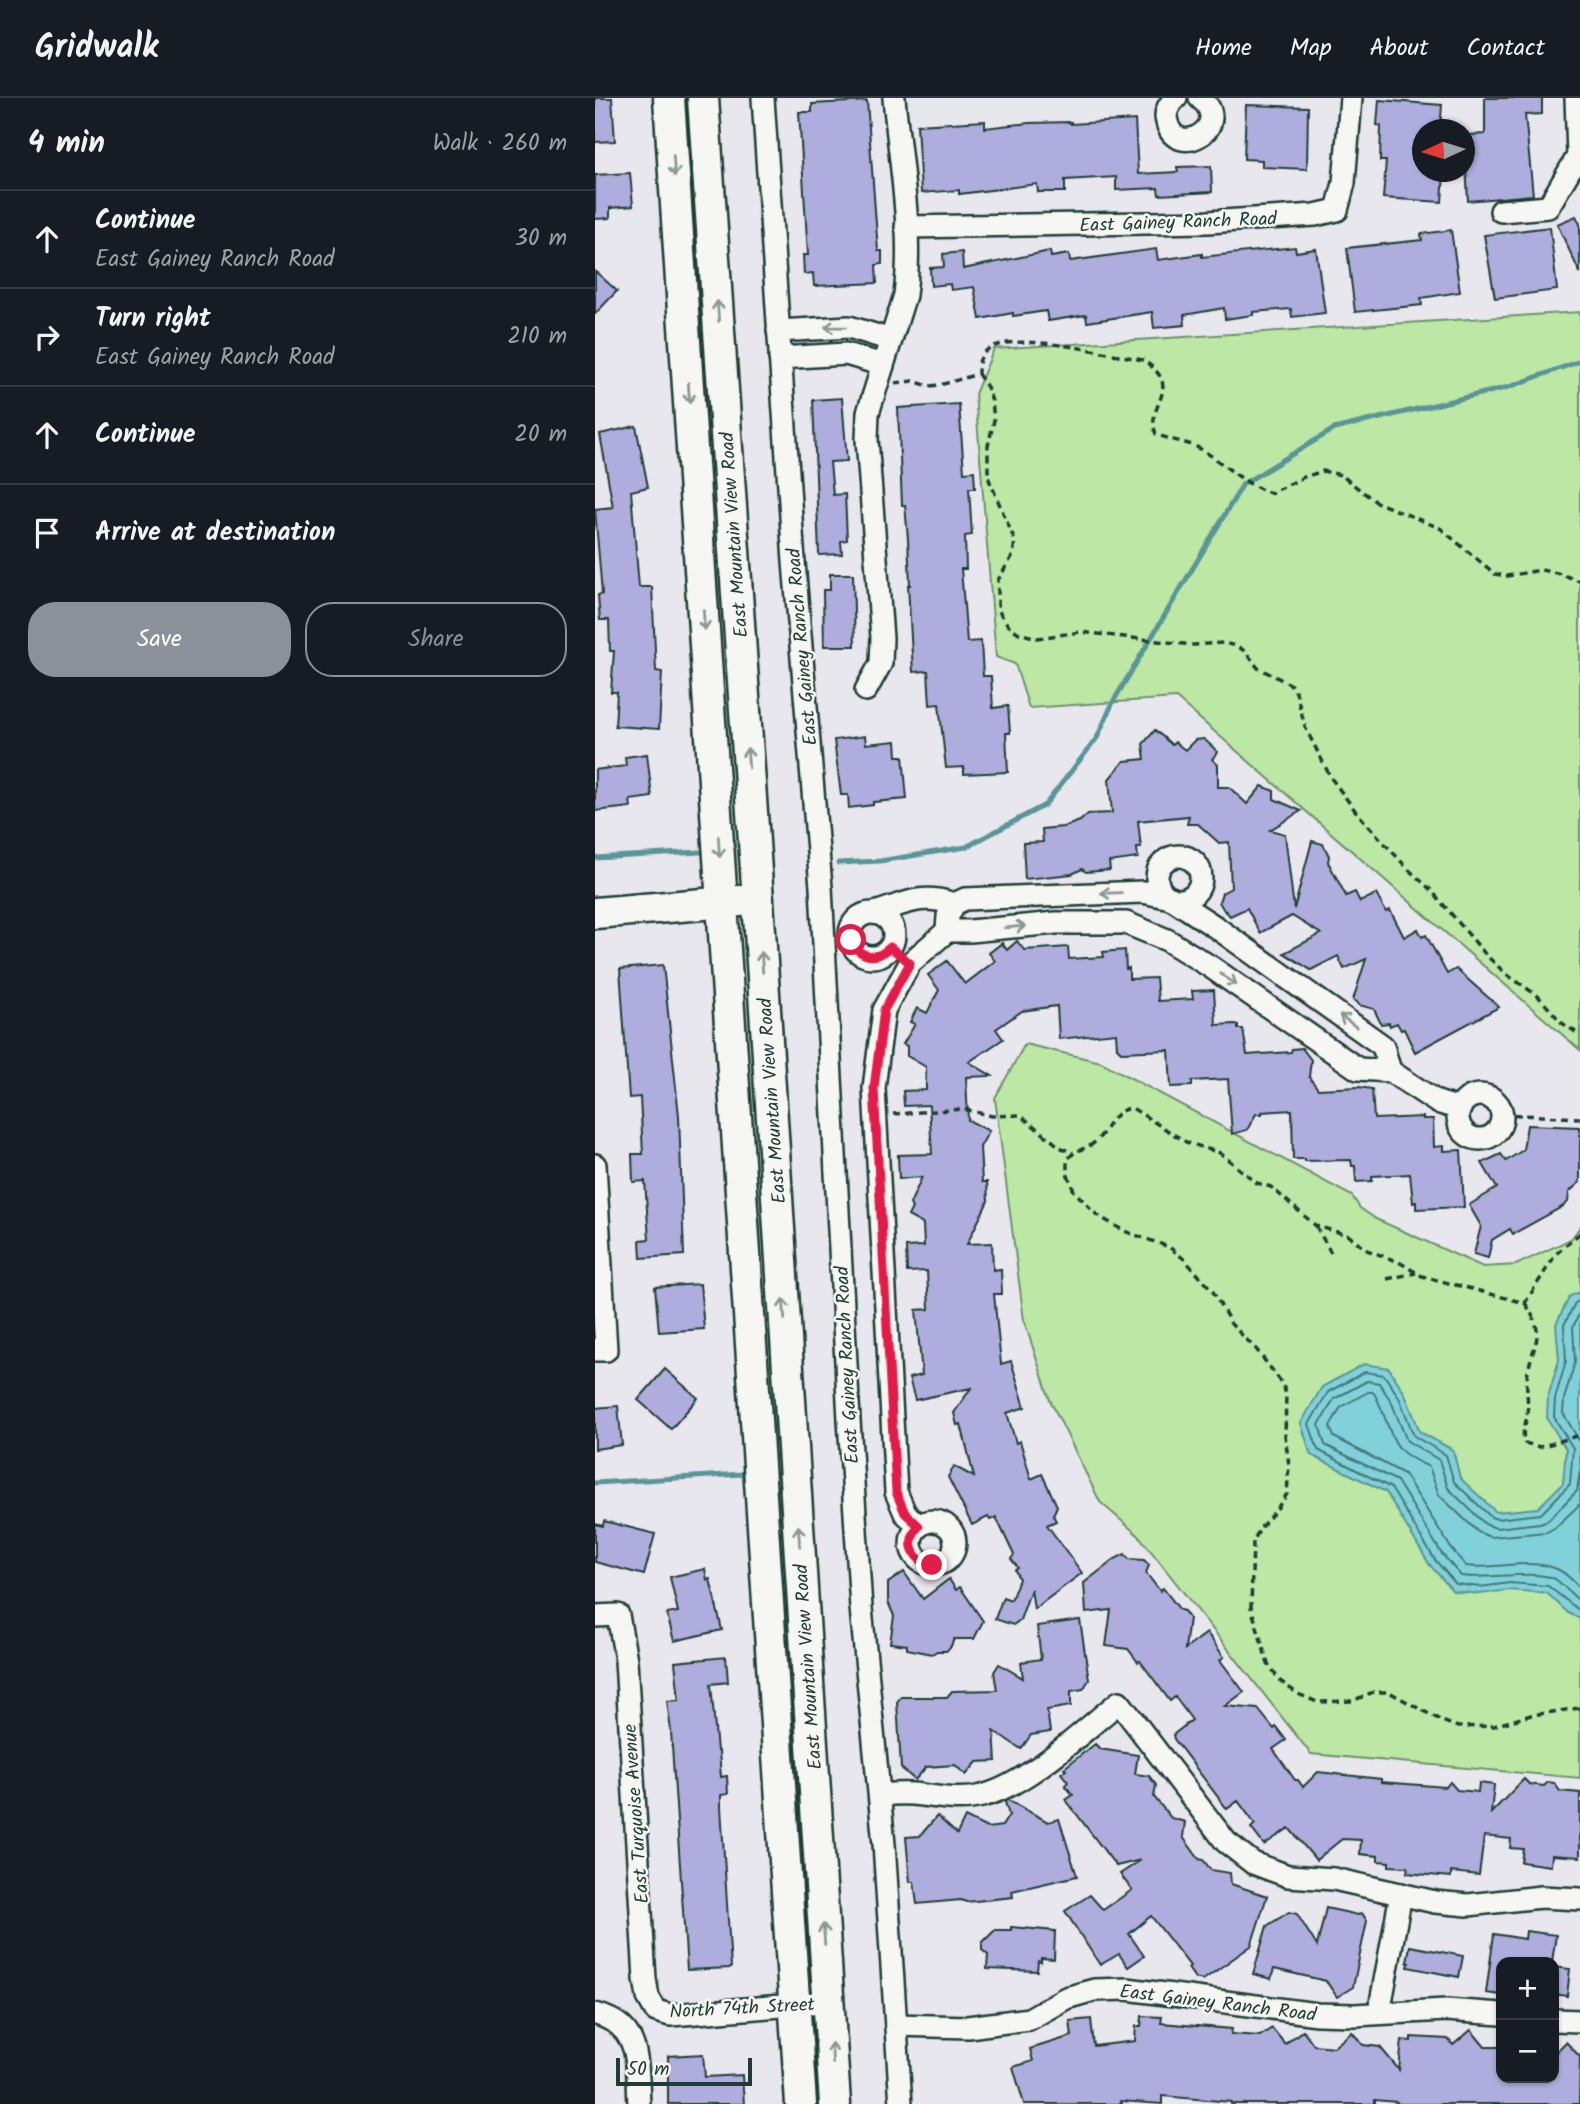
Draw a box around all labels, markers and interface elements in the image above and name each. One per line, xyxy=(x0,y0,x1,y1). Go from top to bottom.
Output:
text: Gridwalk xyxy=(35,22,158,75)
text: Home xyxy=(1195,29,1252,68)
text: Map xyxy=(1290,29,1332,68)
text: About xyxy=(1370,29,1428,68)
text: Contact xyxy=(1466,29,1545,68)
north arrow xyxy=(1412,119,1475,182)
text: 4 min xyxy=(28,120,105,168)
text: Walk · 260 m xyxy=(433,126,567,162)
one-way arrow xyxy=(668,154,681,177)
text: Continue xyxy=(95,200,196,242)
street label: East Gainey Ranch Road xyxy=(1079,205,1278,241)
icon: ahead xyxy=(28,220,66,258)
text: 30 m xyxy=(515,221,567,257)
text: East Gainey Ranch Road xyxy=(95,242,334,278)
text: Turn right xyxy=(95,298,211,340)
one-way arrow xyxy=(711,301,724,323)
icon: right xyxy=(28,318,66,356)
text: 210 m xyxy=(507,319,567,355)
one-way arrow xyxy=(824,320,847,334)
text: East Gainey Ranch Road xyxy=(95,340,334,376)
one-way arrow xyxy=(683,381,696,404)
text: Continue xyxy=(95,414,196,456)
icon: ahead xyxy=(28,416,66,454)
text: 20 m xyxy=(515,417,567,453)
street label: East Mountain View Road xyxy=(713,430,757,639)
text: Arrive at destination xyxy=(95,512,335,554)
icon: arrive xyxy=(28,514,66,552)
street label: East Gainey Ranch Road xyxy=(779,546,827,747)
button: Save xyxy=(28,602,291,677)
button: Share xyxy=(305,602,567,677)
one-way arrow xyxy=(698,608,711,631)
one-way arrow xyxy=(741,747,754,770)
one-way arrow xyxy=(713,835,726,858)
one-way arrow xyxy=(1100,887,1123,900)
one-way arrow xyxy=(1003,920,1026,933)
route start xyxy=(835,924,866,955)
one-way arrow xyxy=(755,952,768,974)
one-way arrow xyxy=(1218,972,1237,986)
street label: East Mountain View Road xyxy=(751,996,795,1205)
one-way arrow xyxy=(1339,1014,1358,1029)
street label: East Gainey Ranch Road xyxy=(828,1265,868,1464)
one-way arrow xyxy=(778,1298,791,1321)
one-way arrow xyxy=(792,1525,805,1548)
route end xyxy=(916,1549,947,1580)
street label: East Mountain View Road xyxy=(787,1562,831,1771)
street label: East Turquoise Avenue xyxy=(616,1723,658,1905)
one-way arrow xyxy=(818,1923,831,1946)
map controls xyxy=(1496,1957,1559,2083)
button: + xyxy=(1496,1957,1559,2020)
street label: East Gainey Ranch Road xyxy=(1118,1977,1318,2031)
street label: North 74th Street xyxy=(669,1990,816,2028)
button: − xyxy=(1496,2020,1559,2083)
one-way arrow xyxy=(825,2042,838,2065)
scale bar xyxy=(616,2055,753,2087)
text: 50 m xyxy=(627,2055,669,2085)

